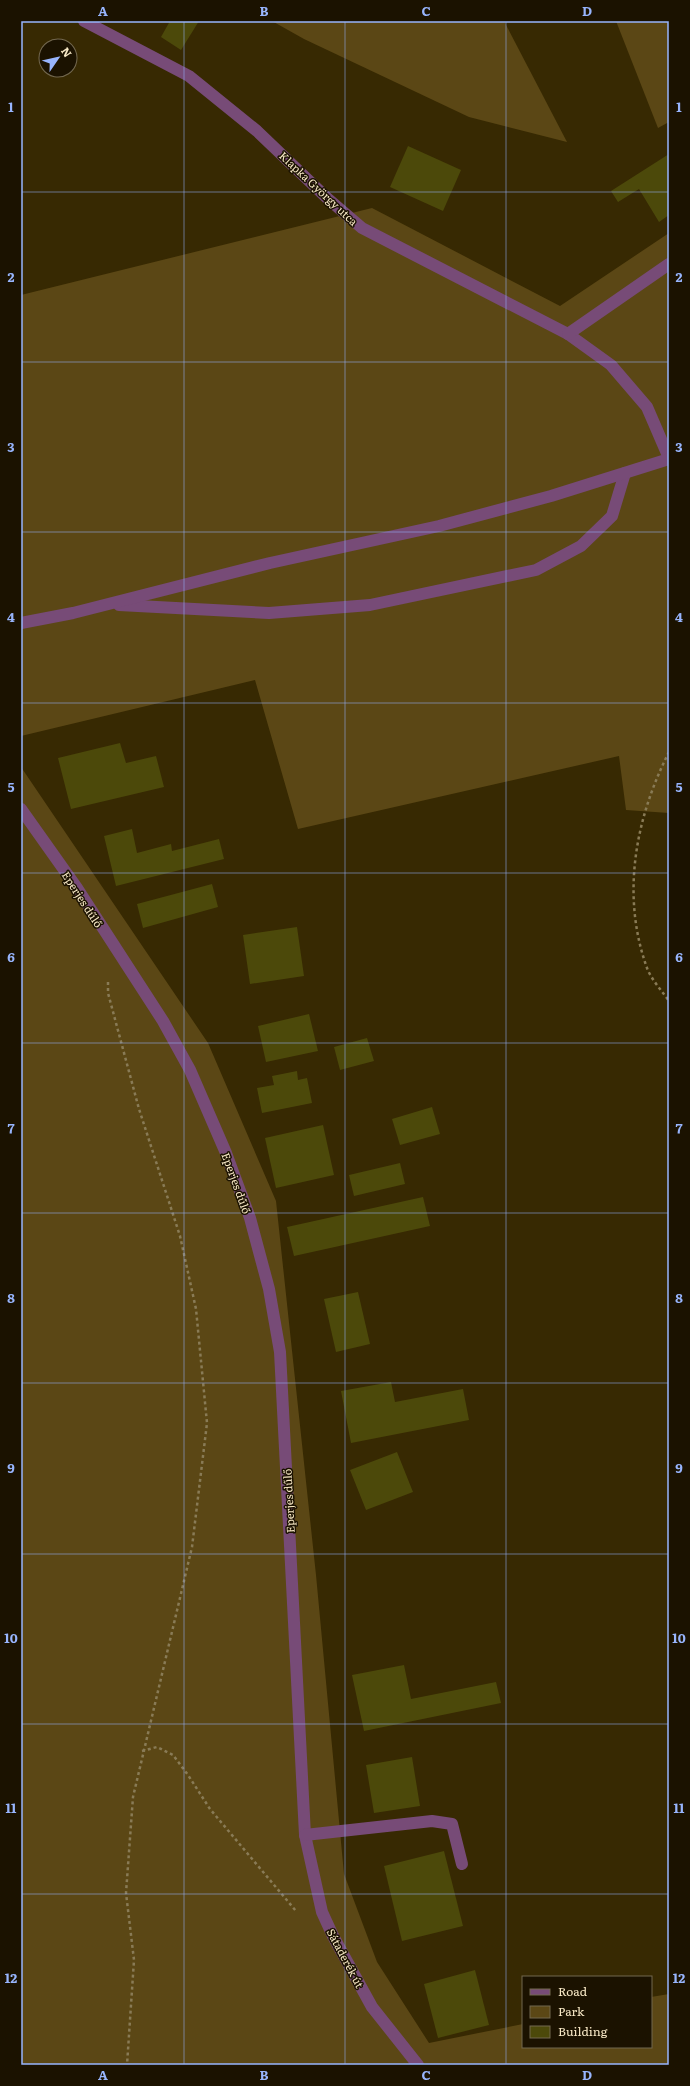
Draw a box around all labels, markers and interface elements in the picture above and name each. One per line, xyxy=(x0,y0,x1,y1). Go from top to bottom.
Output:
text: A xyxy=(98,1,108,20)
text: B xyxy=(260,1,269,20)
text: C xyxy=(421,1,431,20)
text: D xyxy=(582,1,592,20)
north arrow xyxy=(38,38,78,78)
text: N xyxy=(58,44,76,60)
text: 1 xyxy=(8,97,14,116)
text: 1 xyxy=(676,97,682,116)
street label: Klapka György utca xyxy=(276,147,362,229)
text: 2 xyxy=(8,267,15,286)
text: 2 xyxy=(676,267,683,286)
text: 3 xyxy=(7,437,15,456)
text: 3 xyxy=(675,437,683,456)
text: 4 xyxy=(7,607,15,626)
text: 4 xyxy=(675,607,683,626)
text: 5 xyxy=(7,777,15,796)
text: 5 xyxy=(675,777,683,796)
street label: Eperjes dűlő xyxy=(59,868,107,930)
text: 6 xyxy=(7,947,15,966)
text: 6 xyxy=(675,947,683,966)
text: 7 xyxy=(7,1118,15,1137)
text: 7 xyxy=(675,1118,683,1137)
street label: Eperjes dűlő xyxy=(218,1150,256,1216)
text: 8 xyxy=(7,1288,15,1307)
text: 8 xyxy=(675,1288,683,1307)
text: 9 xyxy=(7,1458,15,1477)
text: 9 xyxy=(675,1458,683,1477)
street label: Eperjes dűlő xyxy=(278,1468,298,1534)
text: 10 xyxy=(4,1628,18,1647)
text: 10 xyxy=(672,1628,686,1647)
text: 11 xyxy=(6,1798,17,1817)
text: 11 xyxy=(674,1798,685,1817)
street label: Sátaderék út xyxy=(324,1925,369,1991)
text: 12 xyxy=(5,1968,17,1987)
text: 12 xyxy=(673,1968,685,1987)
legend xyxy=(522,1976,652,2048)
text: Road xyxy=(558,1982,588,2000)
text: Park xyxy=(558,2002,585,2020)
text: Building xyxy=(558,2022,608,2040)
text: A xyxy=(98,2065,108,2084)
text: B xyxy=(260,2065,269,2084)
text: C xyxy=(421,2065,431,2084)
text: D xyxy=(582,2065,592,2084)

